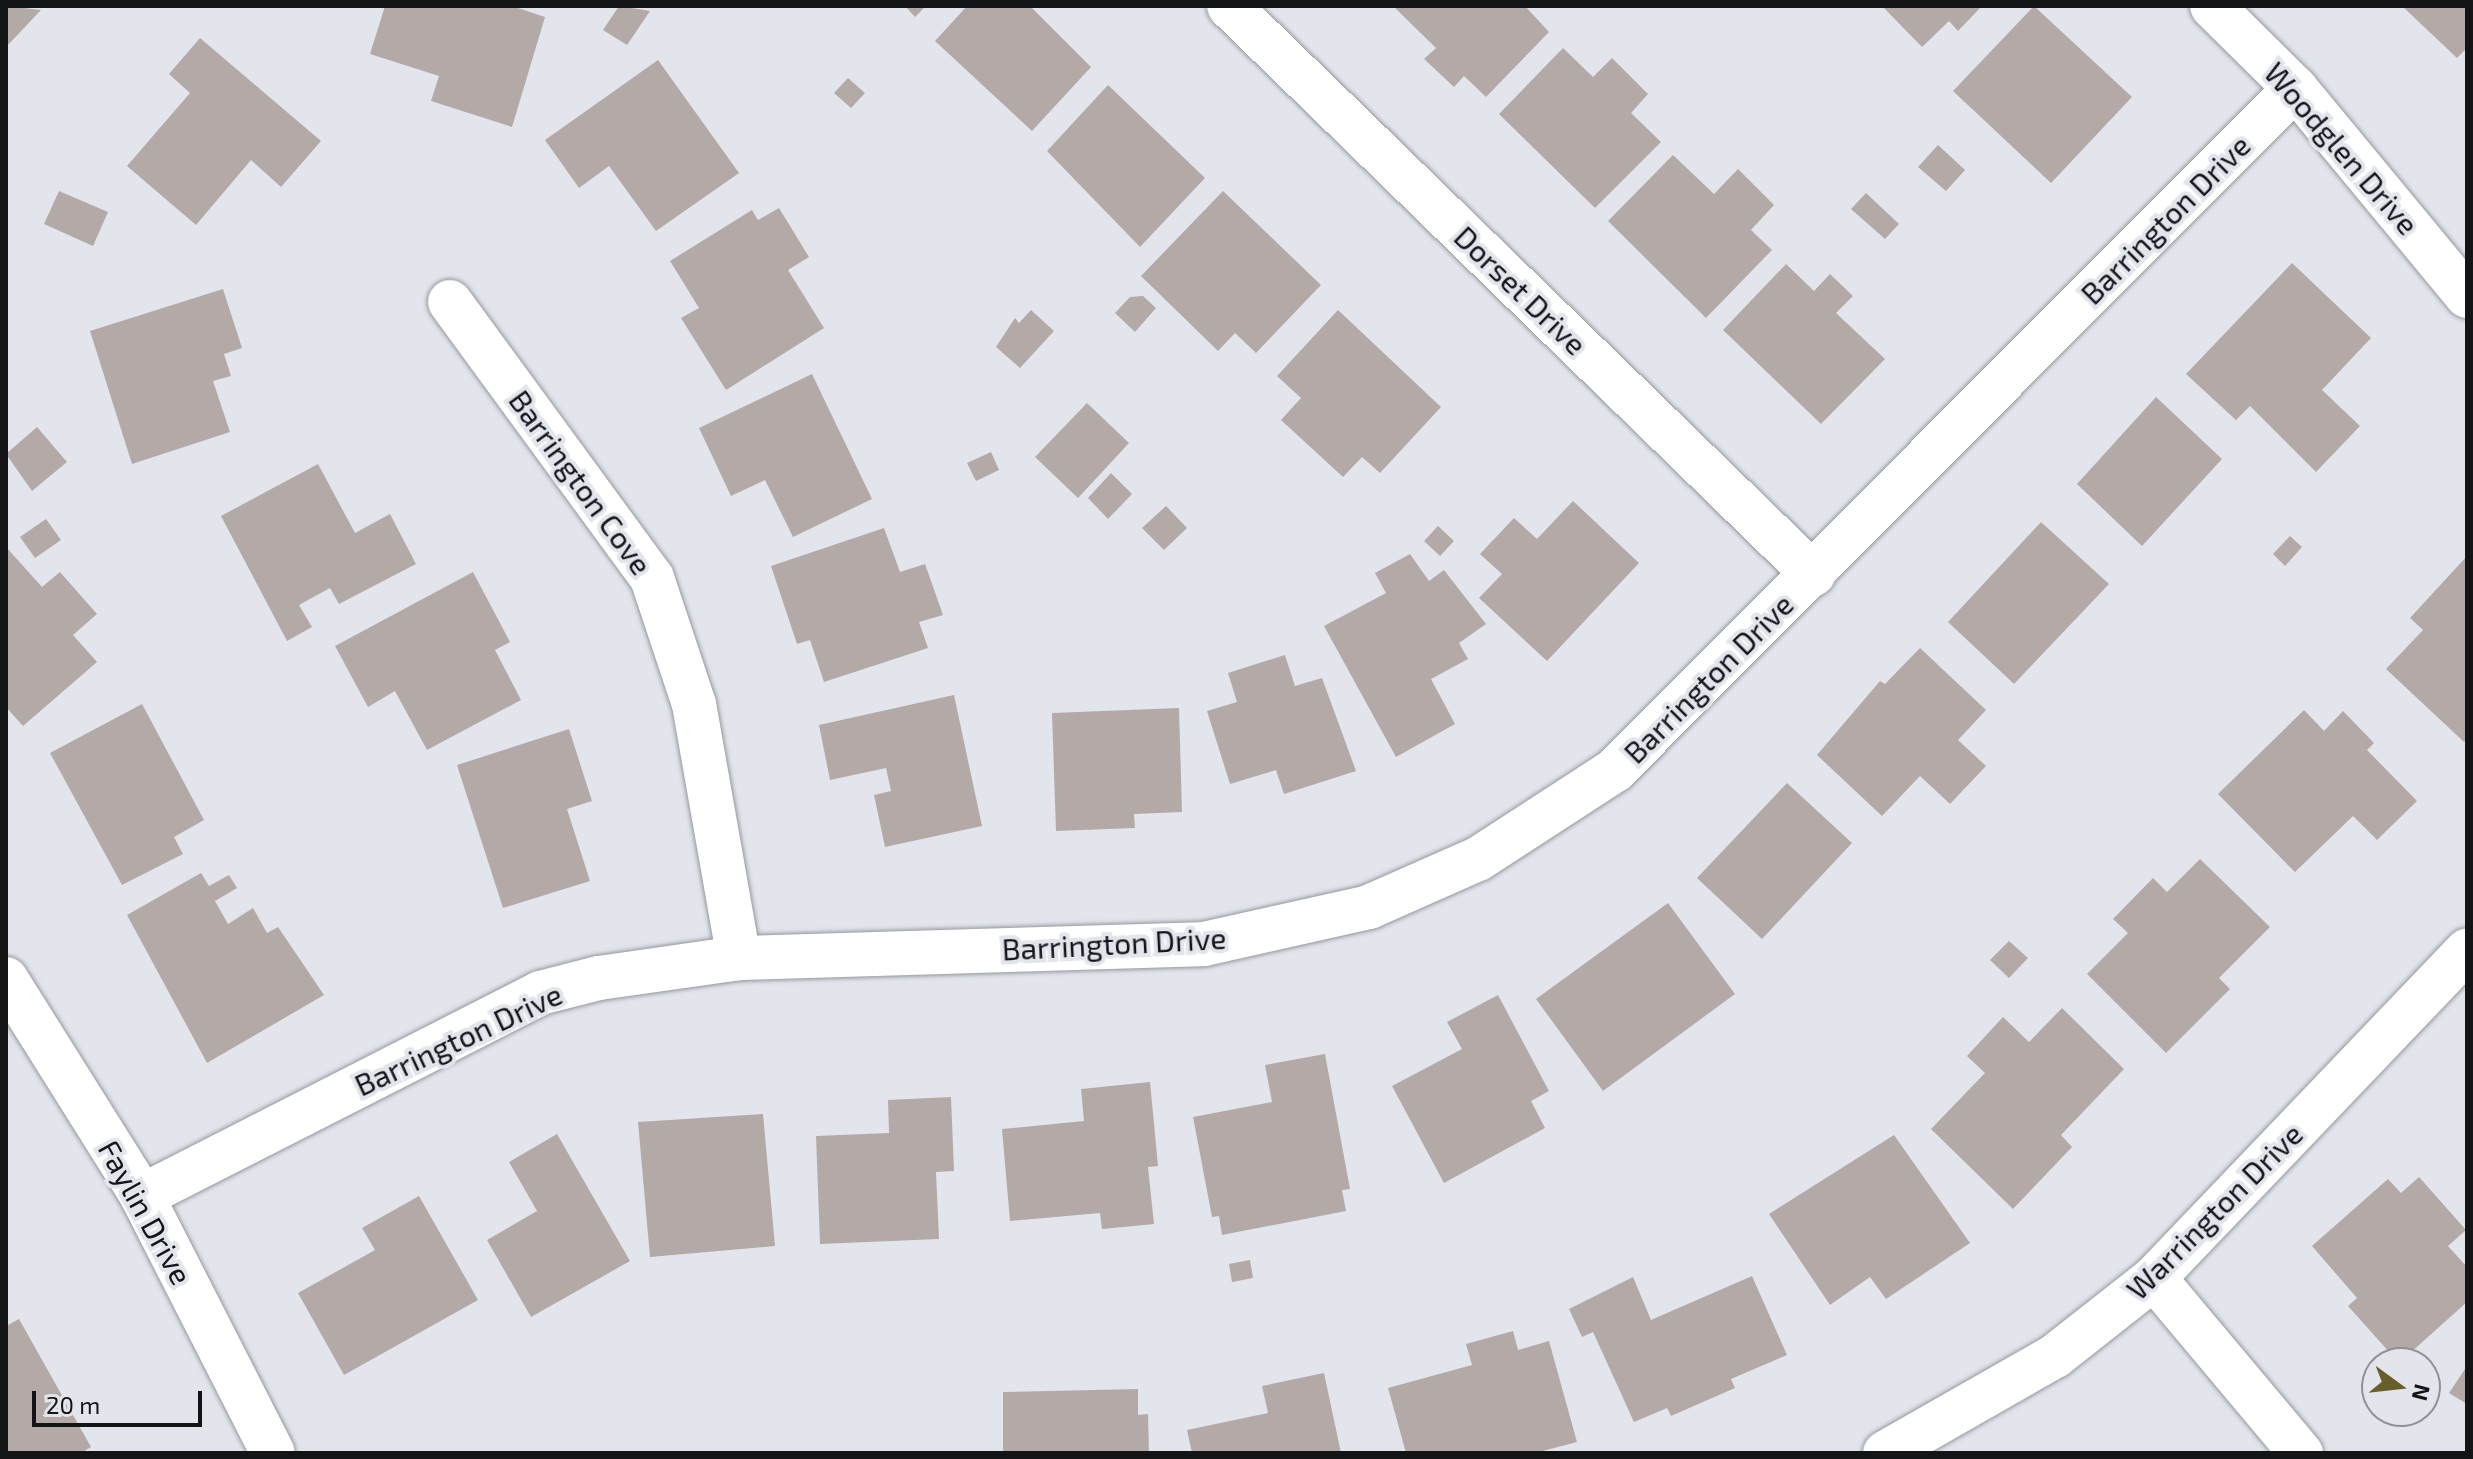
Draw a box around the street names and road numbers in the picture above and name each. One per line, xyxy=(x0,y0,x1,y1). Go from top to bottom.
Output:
street label: Woodglen Drive xyxy=(2257,55,2427,241)
street label: Barrington Drive xyxy=(2073,127,2257,311)
street label: Dorset Drive xyxy=(1447,218,1595,362)
street label: Barrington Cove xyxy=(502,383,660,581)
street label: Barrington Drive xyxy=(1616,586,1800,770)
street label: Barrington Drive xyxy=(1001,919,1227,967)
street label: Barrington Drive xyxy=(349,975,567,1103)
street label: Warrington Drive xyxy=(2119,1116,2309,1306)
street label: Faylin Drive xyxy=(92,1134,200,1290)

